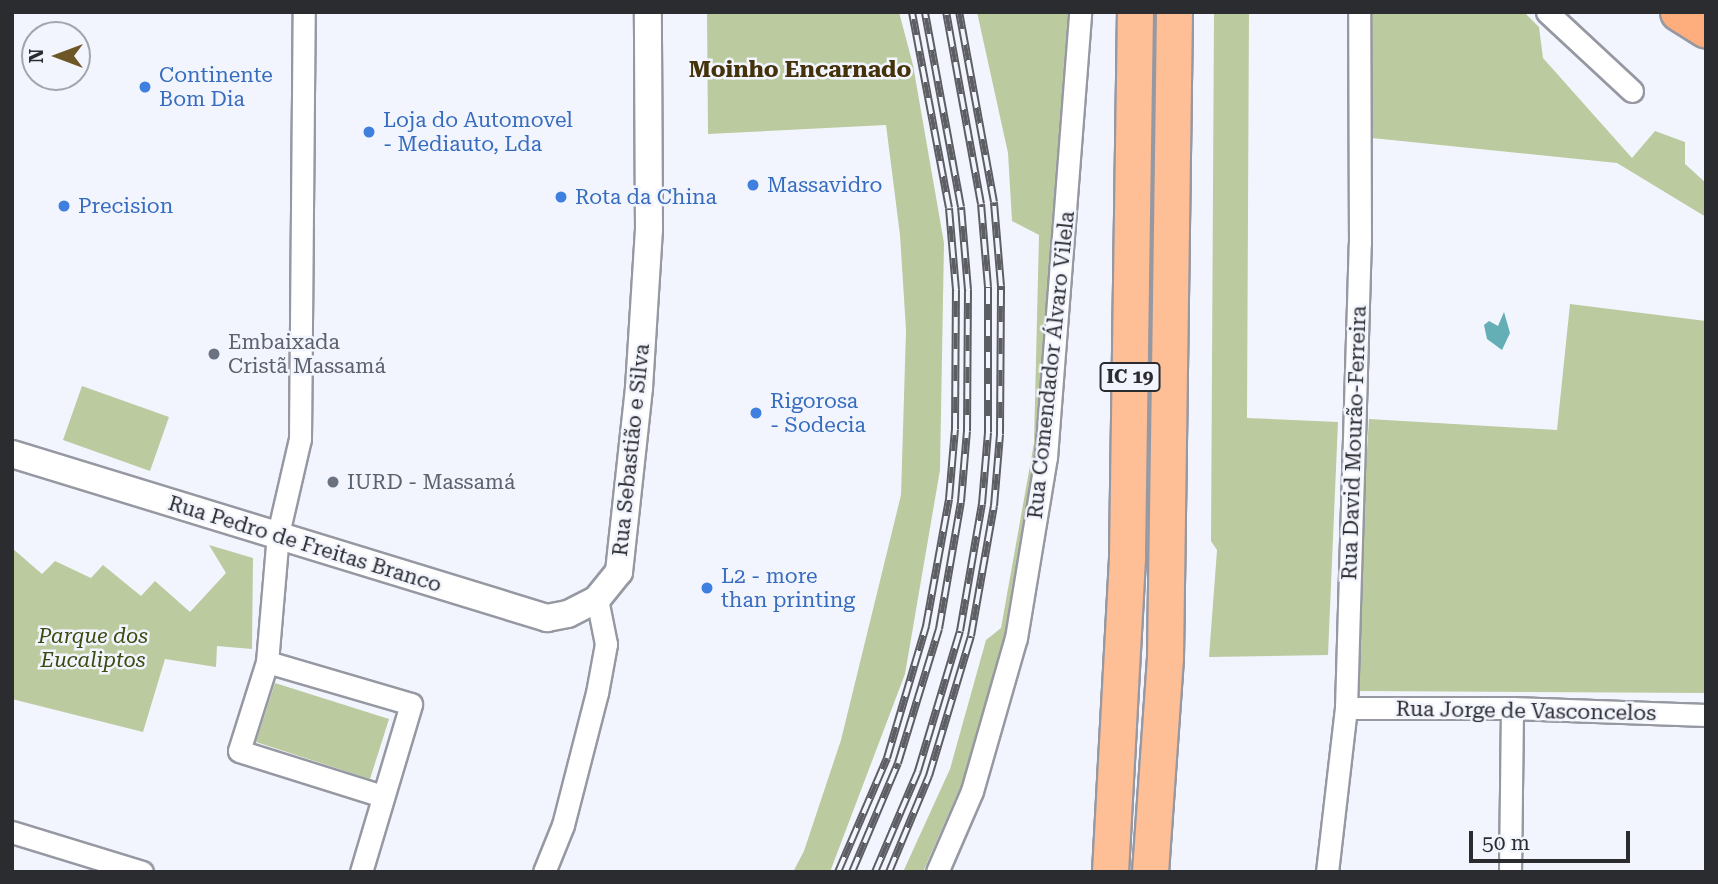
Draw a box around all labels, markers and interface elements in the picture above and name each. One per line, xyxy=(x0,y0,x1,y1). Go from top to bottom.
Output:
north arrow xyxy=(21,21,91,91)
text: N xyxy=(25,49,48,63)
district label: Moinho Encarnado xyxy=(689,56,911,84)
place label: Continente Bom Dia xyxy=(159,62,273,112)
marker: Continente Bom Dia xyxy=(137,79,153,95)
place label: Loja do Automovel - Mediauto, Lda xyxy=(383,107,573,157)
marker: Loja do Automovel - Mediauto, Lda xyxy=(361,124,377,140)
place label: Massavidro xyxy=(767,172,882,198)
marker: Massavidro xyxy=(745,177,761,193)
place label: Rota da China xyxy=(575,184,717,210)
marker: Rota da China xyxy=(553,189,569,205)
place label: Precision xyxy=(78,193,173,219)
marker: Precision xyxy=(56,198,72,214)
street label: Rua Comendador Álvaro Vilela xyxy=(1022,210,1080,520)
street label: Rua David Mourão-Ferreira xyxy=(1337,305,1371,581)
place label: Embaixada Cristã Massamá xyxy=(228,329,386,379)
street label: Rua Sebastião e Silva xyxy=(607,343,655,557)
marker: Embaixada Cristã Massamá xyxy=(206,346,222,362)
road number: IC 19 xyxy=(1098,362,1162,392)
place label: Rigorosa - Sodecia xyxy=(770,388,866,438)
marker: Rigorosa - Sodecia xyxy=(748,405,764,421)
place label: IURD - Massamá xyxy=(347,469,515,495)
marker: IURD - Massamá xyxy=(325,474,341,490)
street label: Rua Pedro de Freitas Branco xyxy=(165,490,445,598)
place label: L2 - more than printing xyxy=(721,563,855,613)
marker: L2 - more than printing xyxy=(699,580,715,596)
park label: Parque dos Eucaliptos xyxy=(38,623,148,673)
street label: Rua Jorge de Vasconcelos xyxy=(1396,696,1656,726)
scale bar xyxy=(1473,818,1634,862)
text: 50 m xyxy=(1482,831,1530,855)

